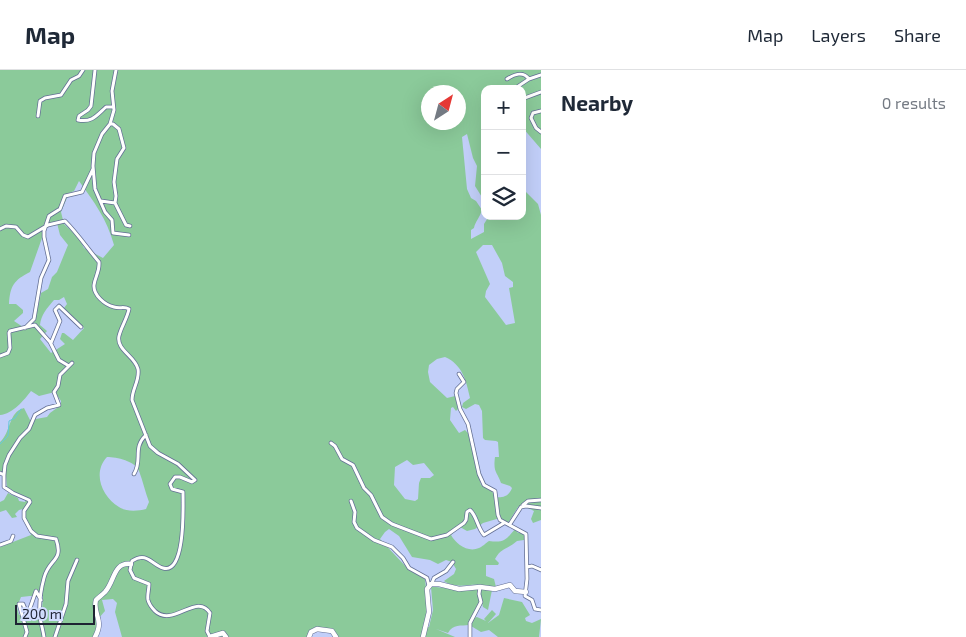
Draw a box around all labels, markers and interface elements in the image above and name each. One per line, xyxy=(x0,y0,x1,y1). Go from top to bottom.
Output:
text: Map xyxy=(25,20,75,49)
text: Map xyxy=(747,24,783,46)
text: Layers xyxy=(811,24,866,46)
text: Share xyxy=(894,24,941,46)
north arrow xyxy=(421,85,466,130)
map controls xyxy=(481,85,526,220)
button: + xyxy=(481,85,526,130)
text: Nearby xyxy=(561,90,633,115)
text: 0 results xyxy=(882,93,946,112)
button: − xyxy=(481,130,526,175)
button: layers xyxy=(481,175,526,220)
scale bar xyxy=(15,602,95,625)
text: 200 m xyxy=(22,605,62,622)

